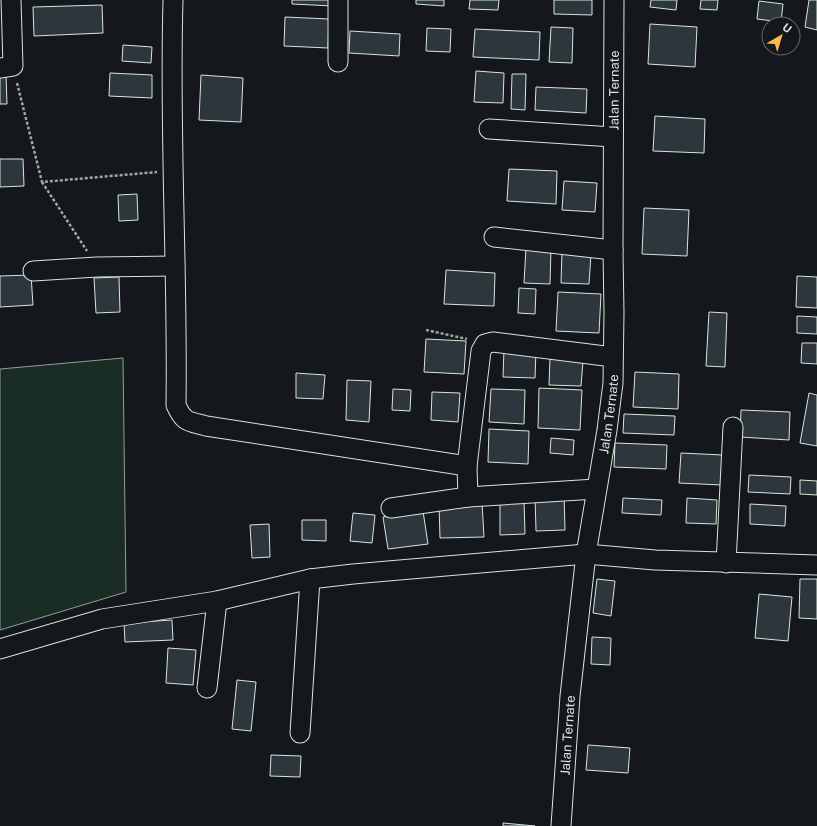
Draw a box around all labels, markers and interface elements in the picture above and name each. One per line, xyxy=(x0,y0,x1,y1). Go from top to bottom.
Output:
north arrow xyxy=(761,16,801,56)
text: U xyxy=(780,21,794,35)
street label: Jalan Ternate xyxy=(606,50,621,130)
street label: Jalan Ternate xyxy=(596,374,621,455)
street label: Jalan Ternate xyxy=(557,695,578,776)

